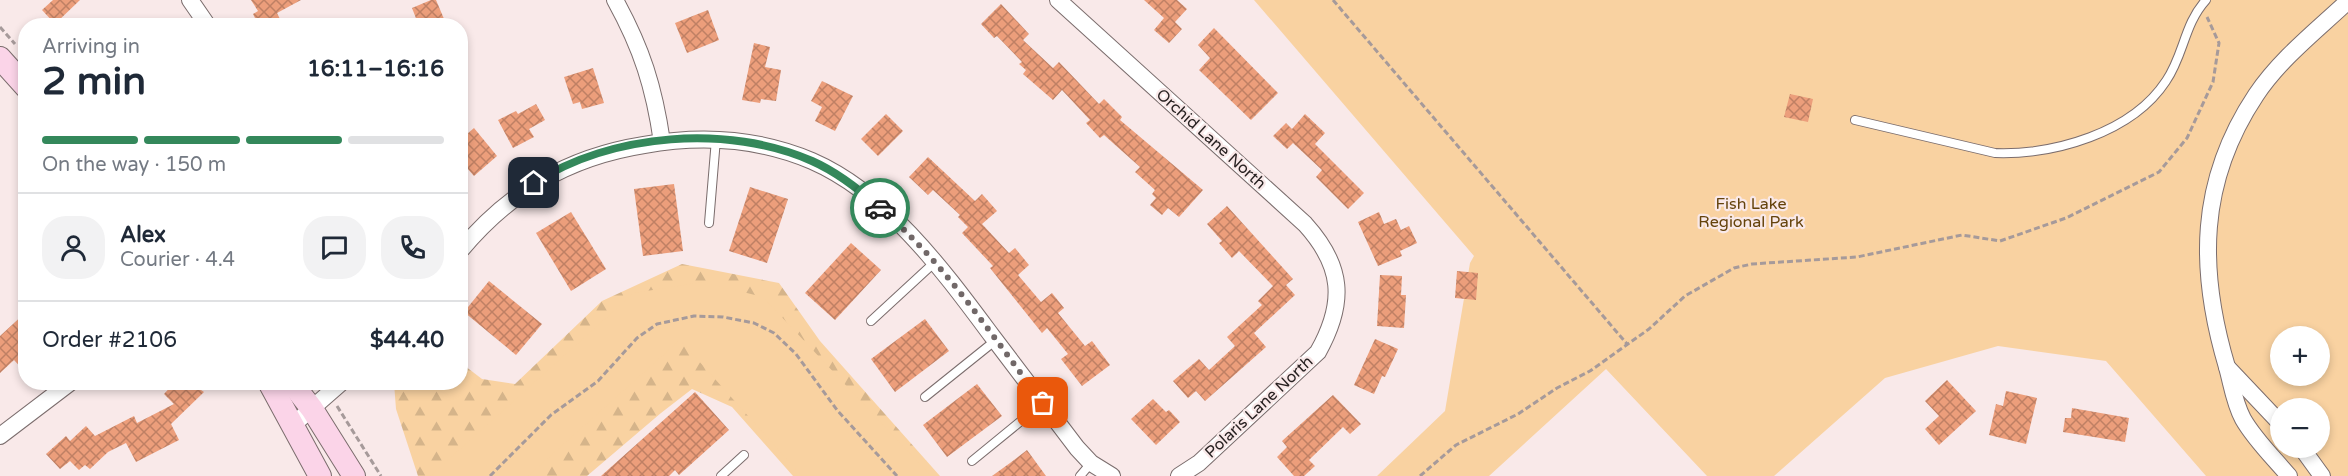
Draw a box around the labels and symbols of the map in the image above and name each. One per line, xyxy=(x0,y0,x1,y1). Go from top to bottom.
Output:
street label: Orchid Lane North xyxy=(1152,84,1270,194)
pin xyxy=(508,157,559,208)
courier xyxy=(850,178,910,238)
park label: Fish Lake Regional Park xyxy=(1698,194,1804,232)
street label: Polaris Lane North xyxy=(1201,352,1317,462)
pin xyxy=(1017,377,1068,428)

